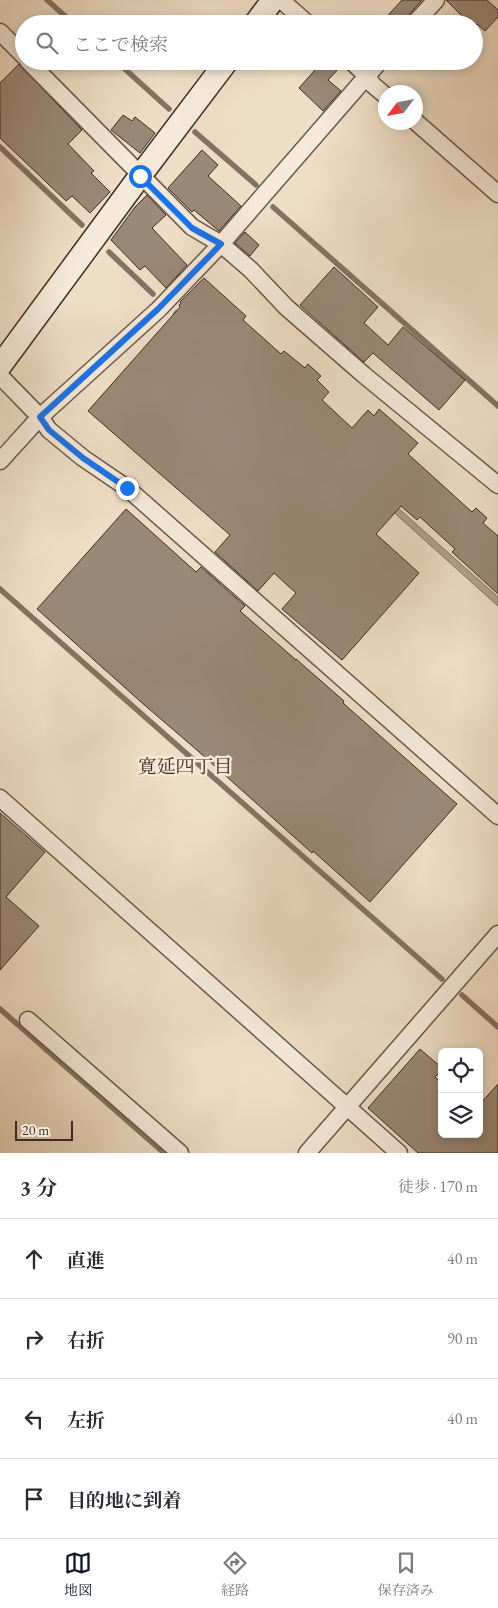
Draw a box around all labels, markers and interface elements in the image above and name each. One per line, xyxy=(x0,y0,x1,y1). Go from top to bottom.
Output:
search box xyxy=(15,15,483,70)
icon: search xyxy=(33,29,61,57)
text: ここで検索 xyxy=(73,32,168,57)
north arrow xyxy=(378,85,423,130)
route start xyxy=(129,165,152,188)
route end xyxy=(116,477,139,500)
district label: 寛延四丁目 xyxy=(137,754,233,779)
map controls xyxy=(438,1048,483,1138)
button: locate xyxy=(438,1048,483,1093)
button: layers xyxy=(438,1093,483,1138)
scale bar xyxy=(15,1118,72,1141)
text: 20 m xyxy=(22,1121,49,1139)
text: 3 分 xyxy=(20,1174,57,1201)
text: 徒歩 · 170 m xyxy=(398,1176,478,1197)
icon: ahead xyxy=(20,1245,48,1273)
text: 直進 xyxy=(67,1248,105,1273)
text: 40 m xyxy=(447,1248,478,1269)
icon: right xyxy=(20,1325,48,1353)
text: 右折 xyxy=(67,1328,105,1353)
text: 90 m xyxy=(447,1328,478,1349)
icon: left xyxy=(20,1405,48,1433)
text: 左折 xyxy=(67,1408,105,1433)
text: 40 m xyxy=(447,1408,478,1429)
icon: arrive xyxy=(20,1485,48,1513)
text: 目的地に到着 xyxy=(67,1488,181,1513)
tab: 地図 xyxy=(64,1549,92,1599)
tab: 経路 xyxy=(221,1549,249,1599)
tab: 保存済み xyxy=(378,1549,434,1599)

